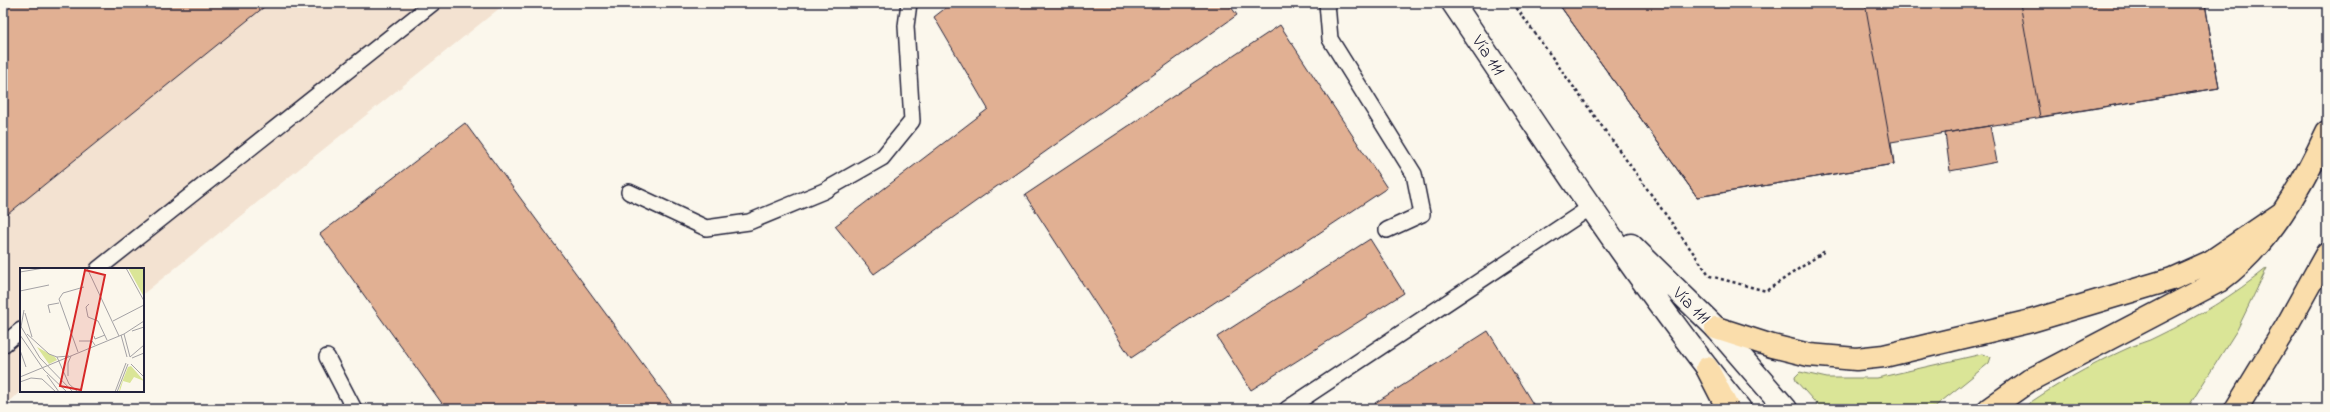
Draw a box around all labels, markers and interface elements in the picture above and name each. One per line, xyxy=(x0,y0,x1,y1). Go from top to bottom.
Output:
street label: Vía 111 xyxy=(1464,30,1511,82)
inset map xyxy=(20,268,144,392)
street label: Vía 111 xyxy=(1665,281,1716,331)

